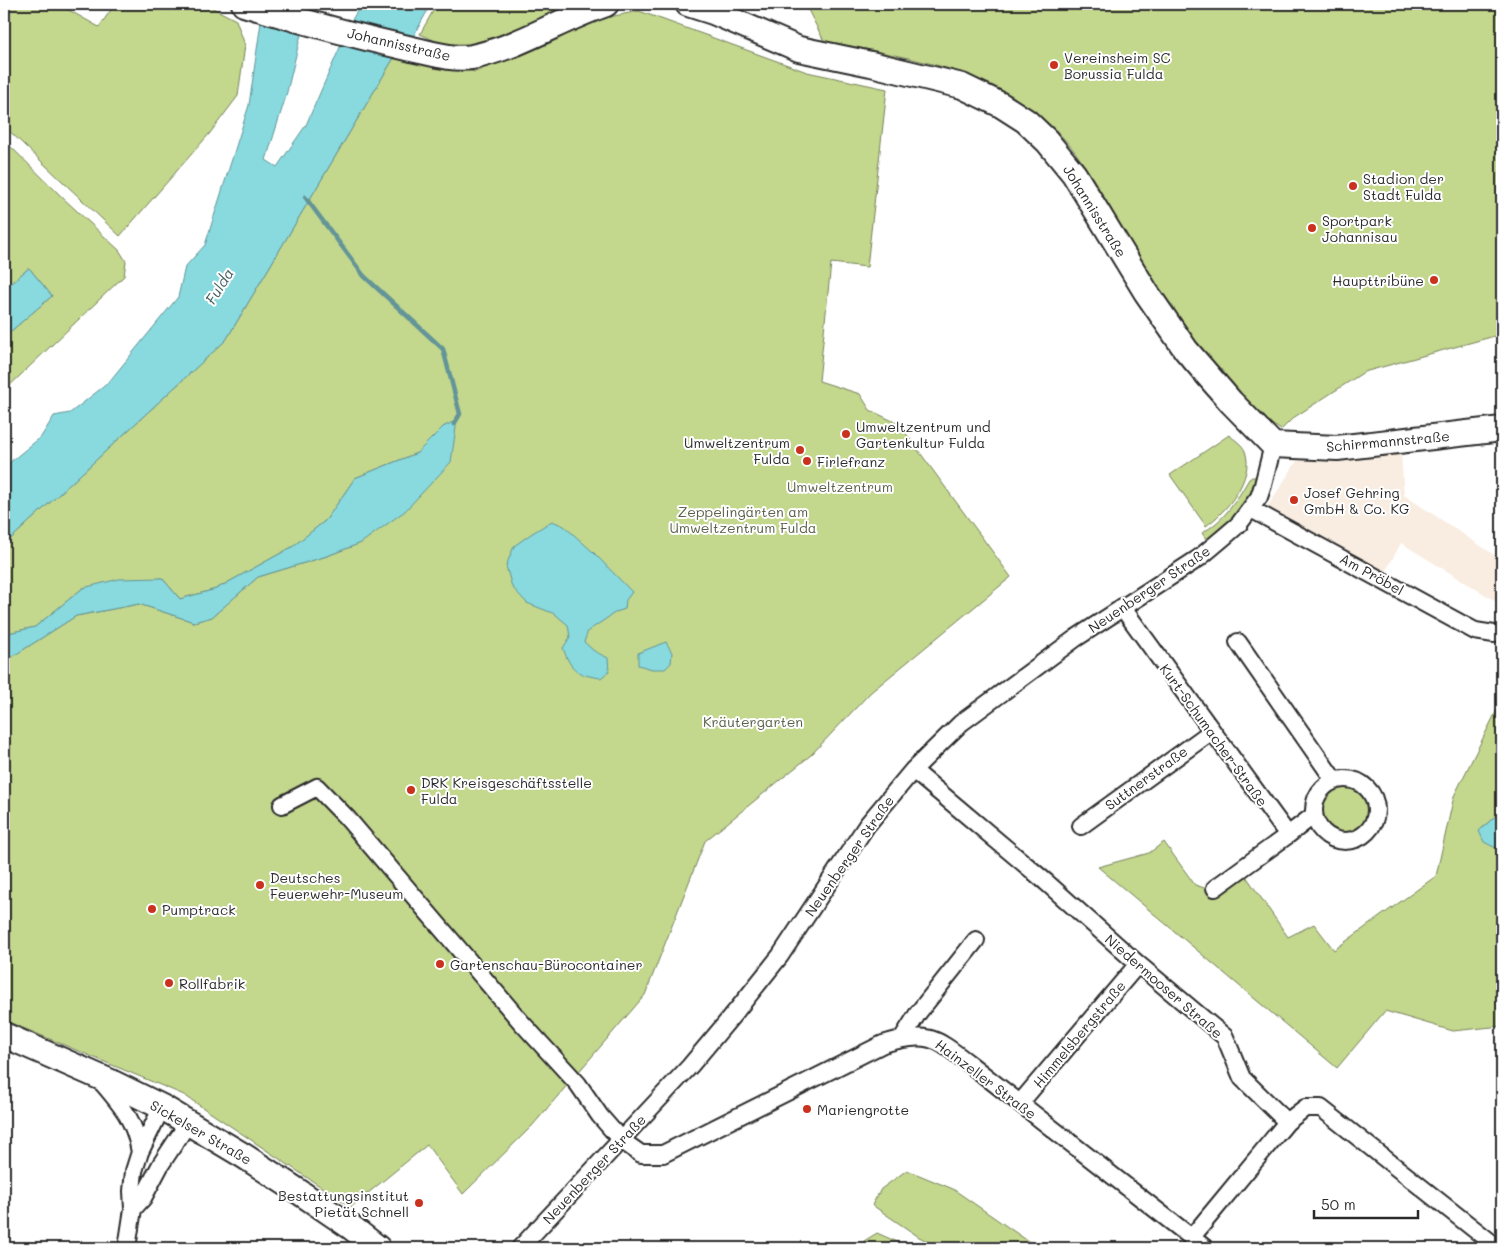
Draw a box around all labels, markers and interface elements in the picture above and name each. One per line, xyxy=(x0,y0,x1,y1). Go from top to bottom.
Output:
street label: Johannisstraße xyxy=(345,23,453,65)
place label: Vereinsheim SC Borussia Fulda xyxy=(1064,48,1171,83)
marker: Vereinsheim SC Borussia Fulda xyxy=(1048,59,1060,71)
street label: Johannisstraße xyxy=(1059,161,1131,261)
place label: Stadion der Stadt Fulda xyxy=(1363,169,1444,204)
marker: Stadion der Stadt Fulda xyxy=(1347,180,1359,192)
place label: Sportpark Johannisau xyxy=(1322,211,1398,246)
marker: Sportpark Johannisau xyxy=(1306,222,1318,234)
water label: Fulda xyxy=(200,264,238,308)
place label: Haupttribüne xyxy=(1332,271,1424,290)
marker: Haupttribüne xyxy=(1428,274,1440,286)
place label: Umweltzentrum und Gartenkultur Fulda xyxy=(856,417,991,452)
street label: Schirrmannstraße xyxy=(1325,426,1451,456)
marker: Umweltzentrum und Gartenkultur Fulda xyxy=(840,428,852,440)
place label: Umweltzentrum Fulda xyxy=(684,433,790,468)
marker: Umweltzentrum Fulda xyxy=(794,444,806,456)
place label: Firlefranz xyxy=(817,452,885,471)
marker: Firlefranz xyxy=(801,455,813,467)
park label: Umweltzentrum xyxy=(787,477,893,496)
place label: Josef Gehring GmbH & Co. KG xyxy=(1304,483,1409,518)
marker: Josef Gehring GmbH & Co. KG xyxy=(1288,494,1300,506)
park label: Zeppelingärten am Umweltzentrum Fulda xyxy=(670,502,817,537)
street label: Neuenberger Straße xyxy=(1084,541,1214,637)
street label: Am Pröbel xyxy=(1337,549,1407,599)
street label: Kurt-Schumacher-Straße xyxy=(1156,660,1272,810)
park label: Kräutergarten xyxy=(703,712,803,731)
street label: Suttnerstraße xyxy=(1101,742,1191,814)
place label: DRK Kreisgeschäftsstelle Fulda xyxy=(421,773,592,808)
marker: DRK Kreisgeschäftsstelle Fulda xyxy=(405,784,417,796)
street label: Neuenberger Straße xyxy=(800,792,898,920)
place label: Deutsches Feuerwehr-Museum xyxy=(270,868,403,903)
marker: Deutsches Feuerwehr-Museum xyxy=(254,879,266,891)
place label: Pumptrack xyxy=(162,900,236,919)
marker: Pumptrack xyxy=(146,903,158,915)
street label: Niedermooser Straße xyxy=(1101,930,1227,1042)
place label: Gartenschau-Bürocontainer xyxy=(450,955,643,974)
marker: Gartenschau-Bürocontainer xyxy=(434,958,446,970)
place label: Rollfabrik xyxy=(179,974,245,993)
street label: Himmelsbergstraße xyxy=(1028,976,1130,1092)
marker: Rollfabrik xyxy=(163,977,175,989)
street label: Hainzeller Straße xyxy=(932,1035,1040,1123)
street label: Sickelser Straße xyxy=(147,1095,255,1169)
place label: Mariengrotte xyxy=(817,1100,909,1119)
marker: Mariengrotte xyxy=(801,1103,813,1115)
street label: Neuenberger Straße xyxy=(538,1110,650,1228)
place label: Bestattungsinstitut Pietät Schnell xyxy=(278,1186,409,1221)
scale bar xyxy=(1314,1187,1417,1219)
text: 50 m xyxy=(1321,1194,1356,1214)
marker: Bestattungsinstitut Pietät Schnell xyxy=(413,1197,425,1209)

